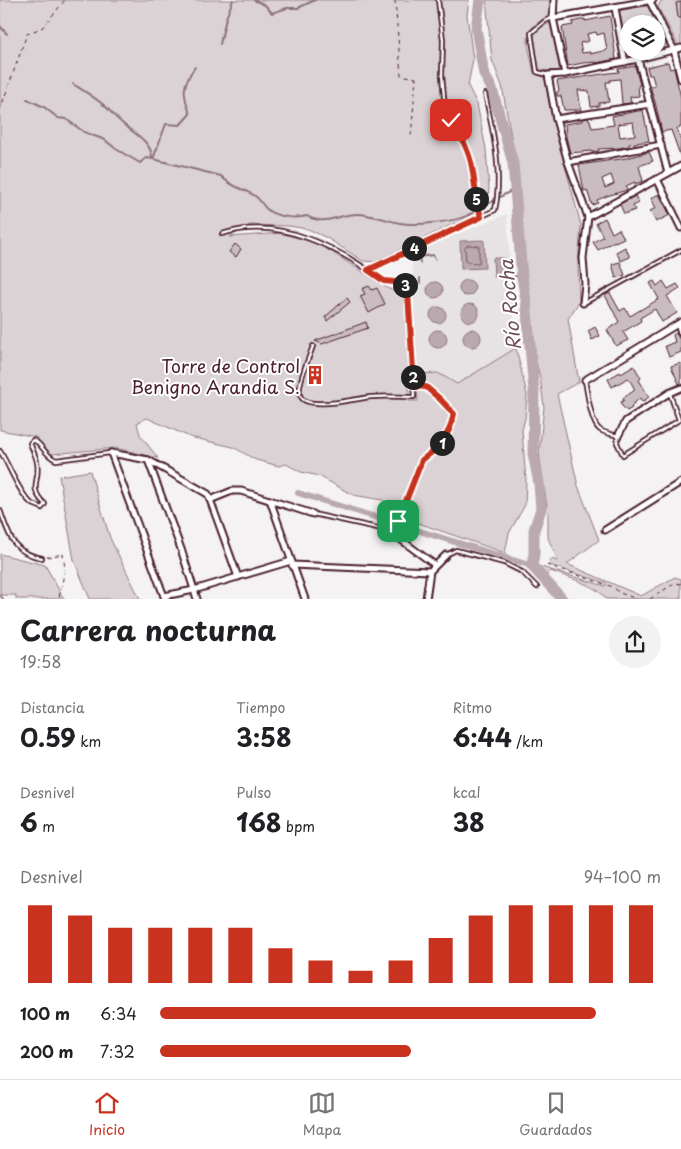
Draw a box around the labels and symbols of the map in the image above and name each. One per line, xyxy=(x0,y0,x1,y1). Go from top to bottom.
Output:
pin xyxy=(430,99,472,141)
pin: 5 xyxy=(464,186,488,212)
pin: 4 xyxy=(402,236,426,260)
water label: Río Rocha xyxy=(491,257,527,352)
pin: 3 xyxy=(392,272,418,298)
place label: Torre de Control Benigno Arandia S. xyxy=(131,352,300,400)
building icon: Torre de Control Benigno Arandia S. xyxy=(304,364,326,386)
pin: 2 xyxy=(400,364,426,390)
pin: 1 xyxy=(430,430,454,456)
pin xyxy=(377,500,419,542)

